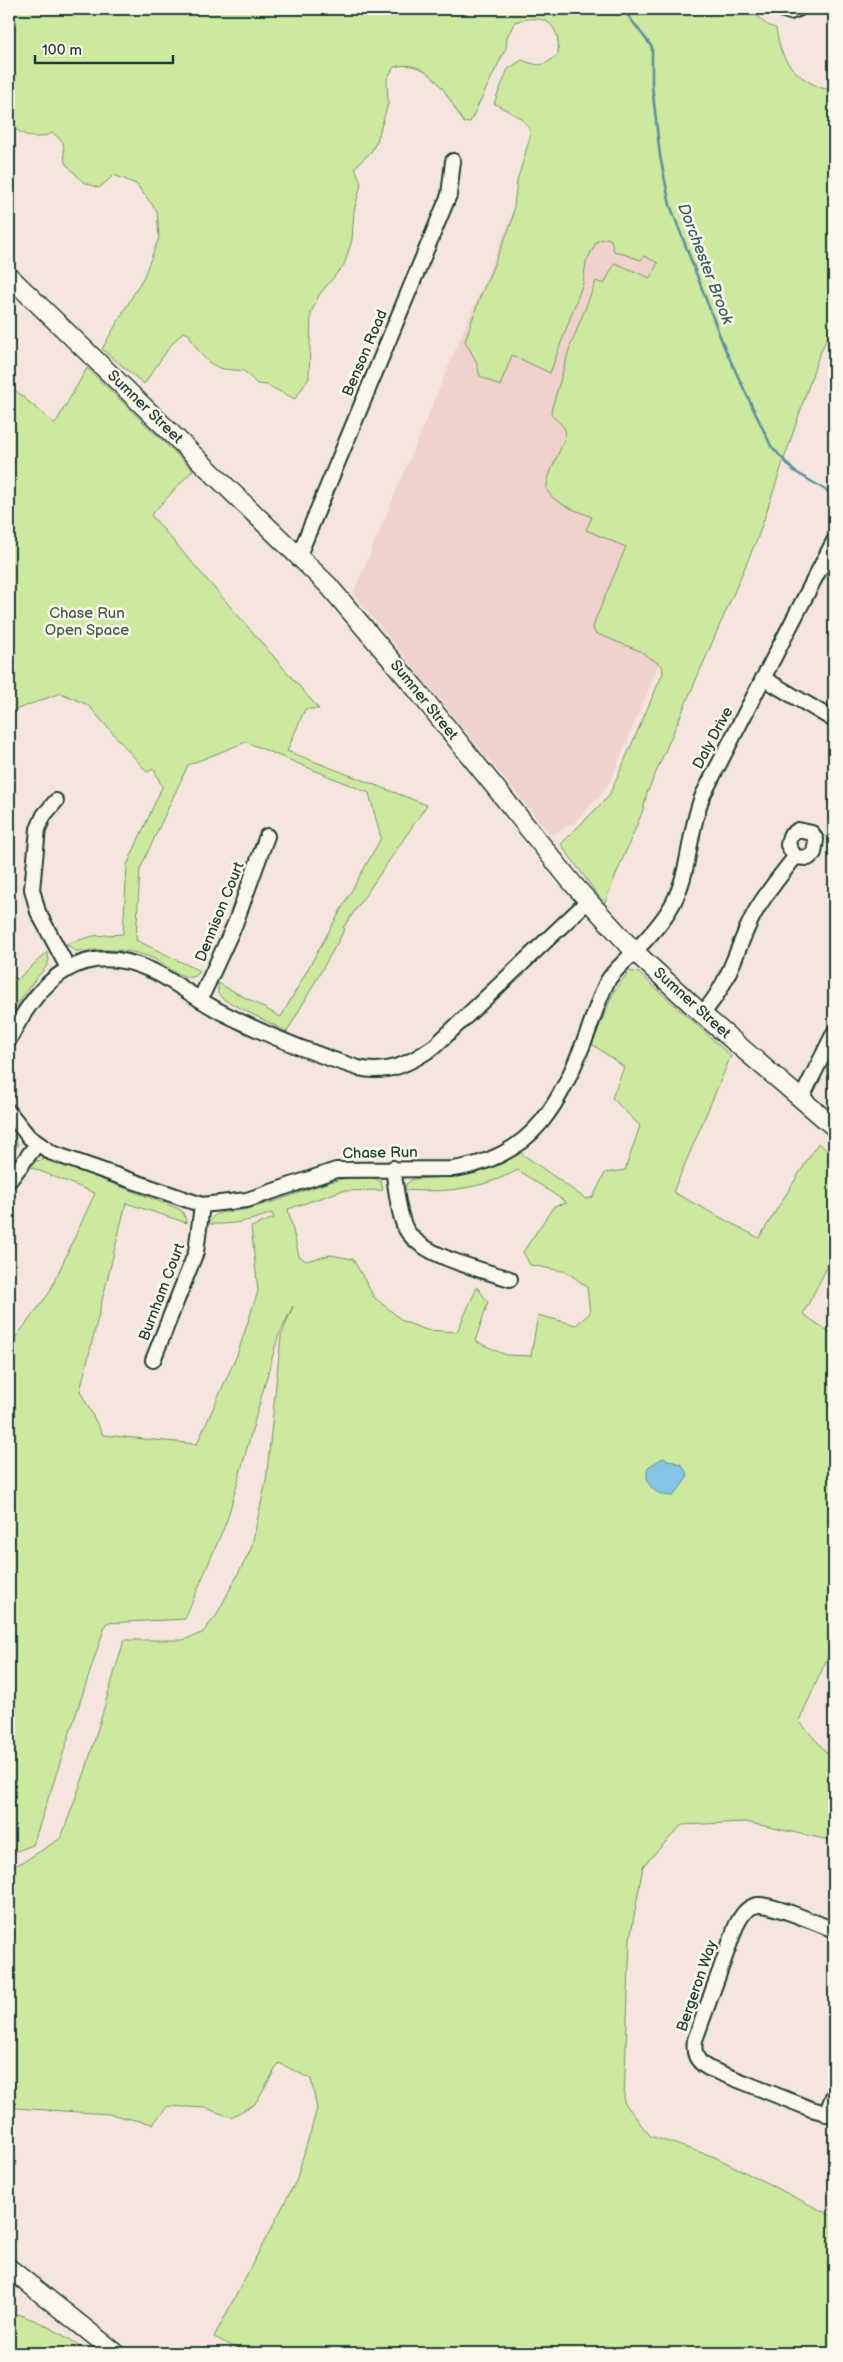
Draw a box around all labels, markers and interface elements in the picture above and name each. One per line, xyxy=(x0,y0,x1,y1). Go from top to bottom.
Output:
scale bar xyxy=(35,32,172,64)
text: 100 m xyxy=(42,41,82,60)
water label: Dorchester Brook xyxy=(673,201,737,328)
street label: Benson Road xyxy=(338,307,392,399)
street label: Sumner Street xyxy=(103,366,187,448)
park label: Chase Run Open Space xyxy=(45,604,129,640)
street label: Sumner Street xyxy=(386,656,462,744)
street label: Daly Drive xyxy=(689,704,737,772)
street label: Dennison Court xyxy=(191,859,249,965)
street label: Sumner Street xyxy=(649,963,735,1043)
street label: Chase Run xyxy=(342,1143,418,1163)
street label: Burnham Court xyxy=(135,1240,190,1344)
street label: Bergeron Way xyxy=(672,1938,722,2034)

